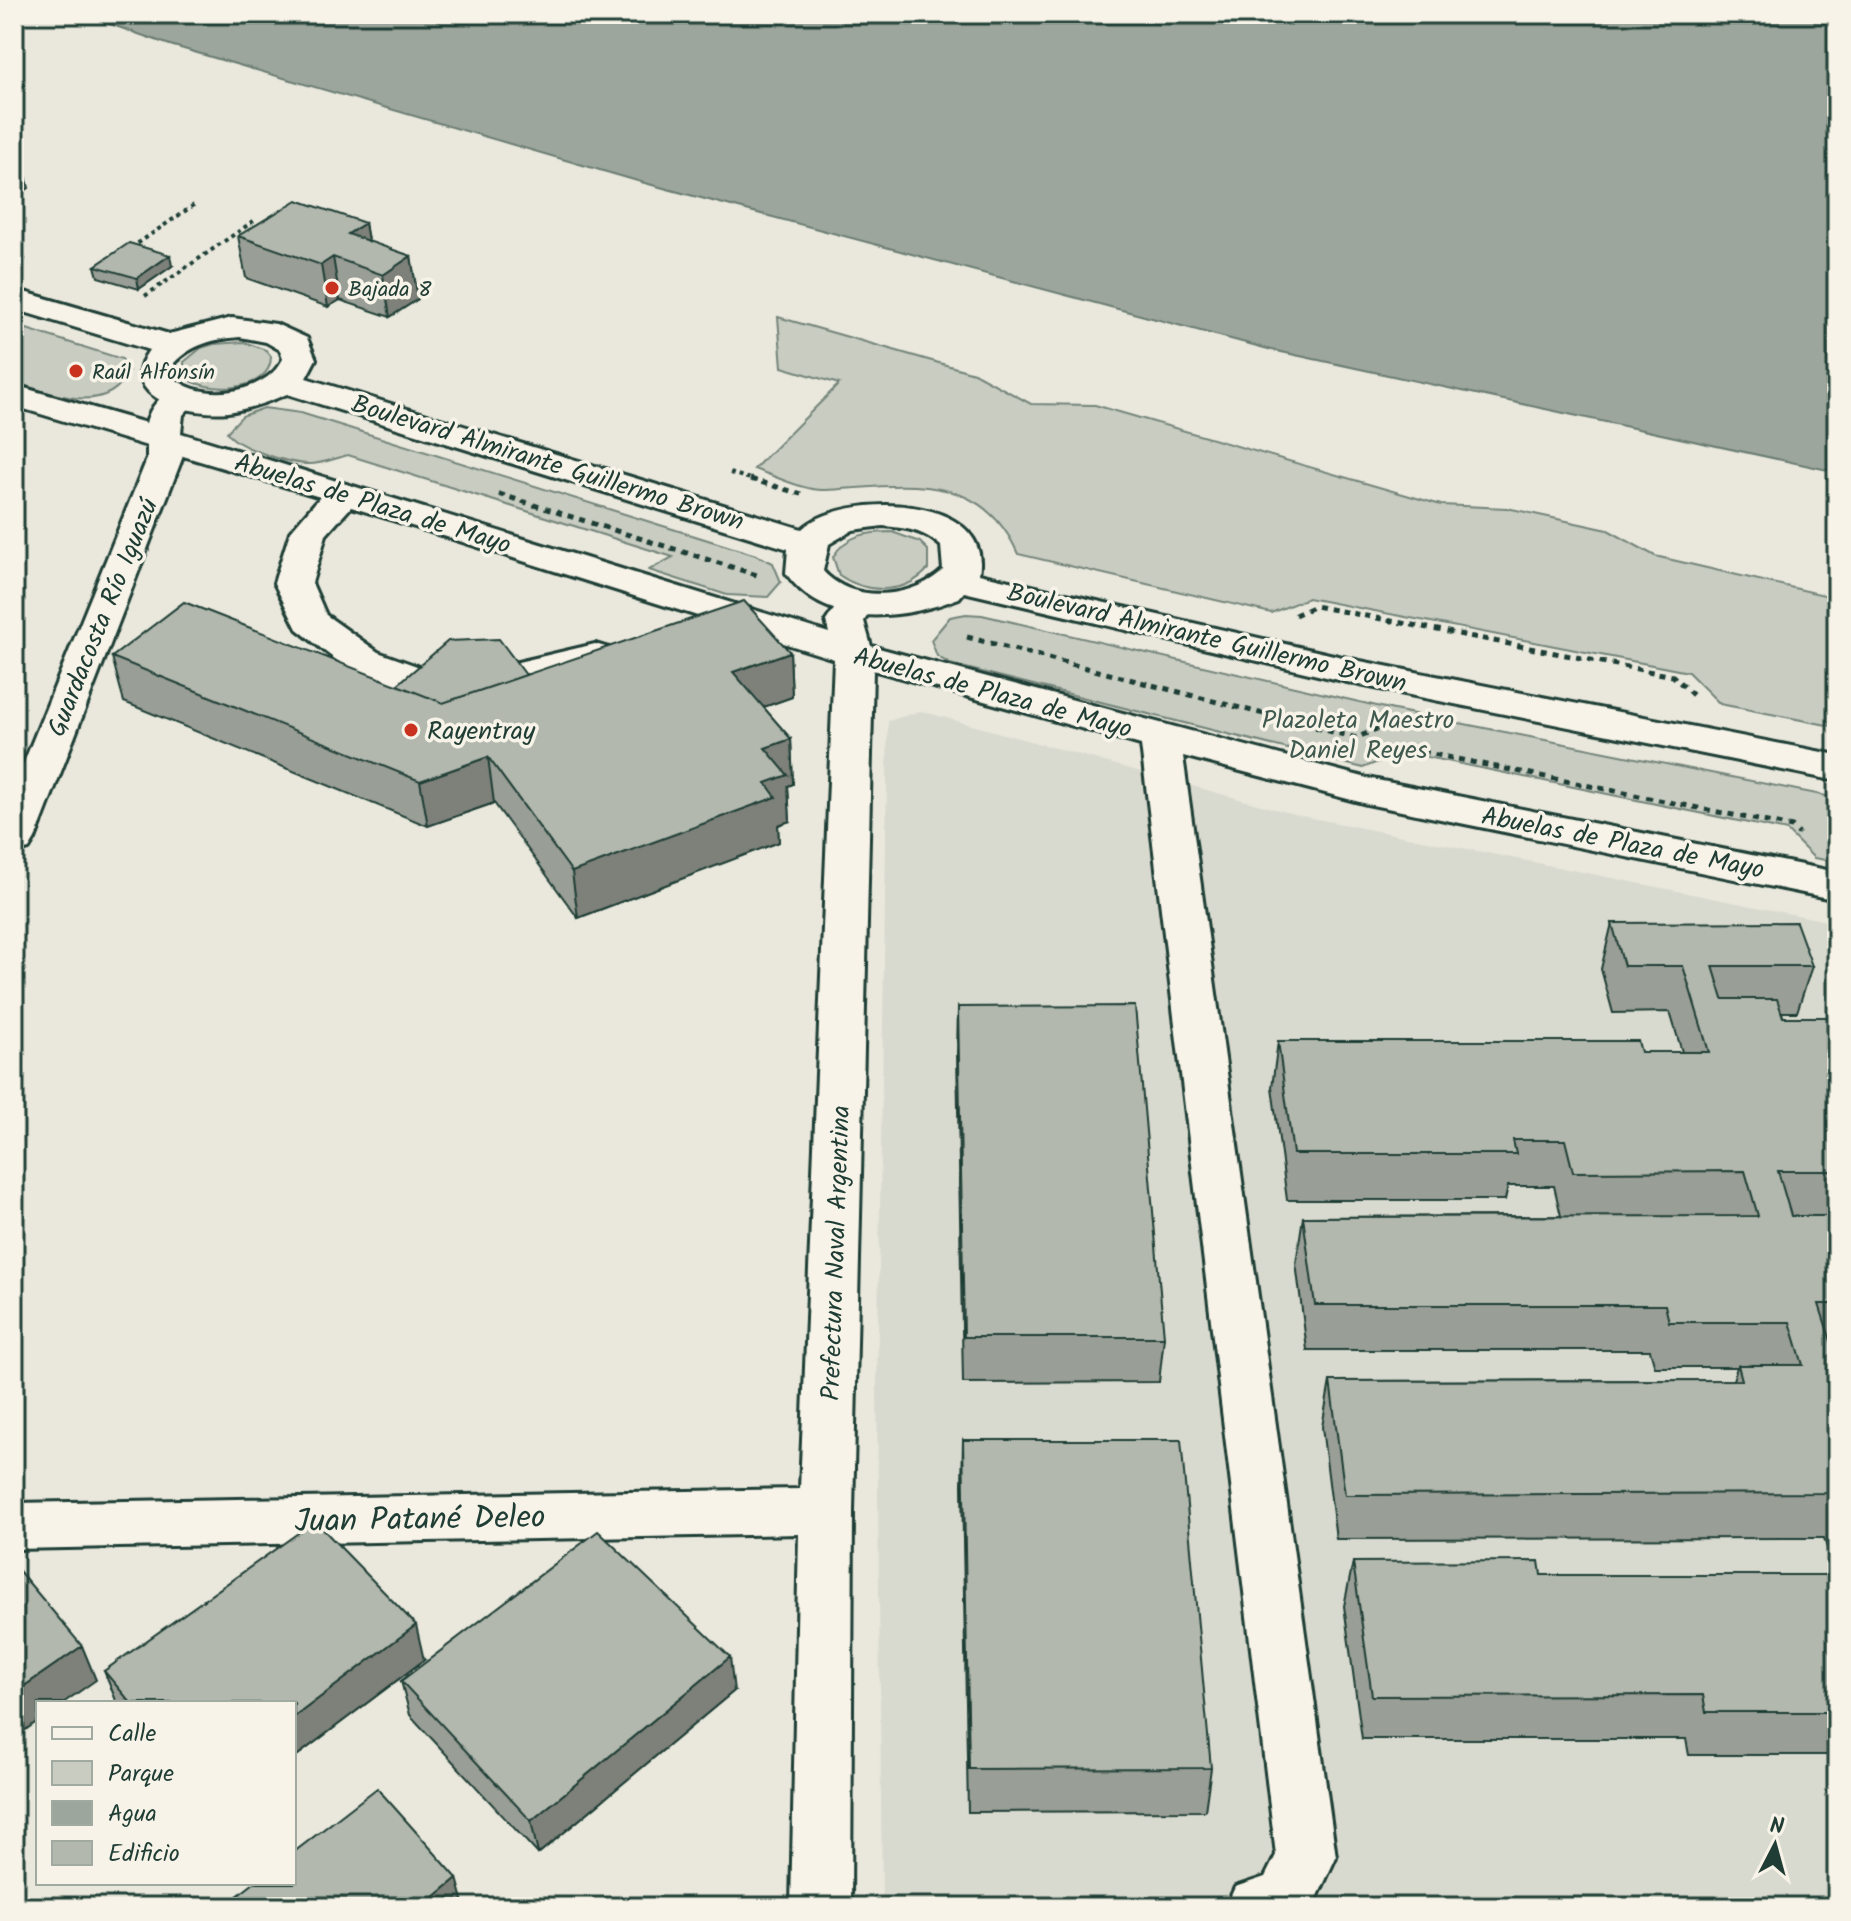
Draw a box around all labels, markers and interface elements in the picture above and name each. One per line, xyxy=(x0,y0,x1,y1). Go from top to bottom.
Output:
place label: Bajada 8 xyxy=(348,273,432,308)
marker: Bajada 8 xyxy=(323,279,341,297)
place label: Raúl Alfonsín xyxy=(92,356,215,391)
marker: Raúl Alfonsín xyxy=(67,362,85,380)
street label: Boulevard Almirante Guillermo Brown xyxy=(346,384,749,544)
street label: Abuelas de Plaza de Mayo xyxy=(229,443,516,567)
street label: Guardacosta Río Iguazú xyxy=(37,492,171,743)
street label: Boulevard Almirante Guillermo Brown xyxy=(1003,573,1410,705)
street label: Abuelas de Plaza de Mayo xyxy=(848,636,1137,751)
park label: Plazoleta Maestro Daniel Reyes xyxy=(1262,700,1454,772)
place label: Rayentray xyxy=(427,711,536,753)
marker: Rayentray xyxy=(402,721,420,739)
street label: Abuelas de Plaza de Mayo xyxy=(1478,796,1768,892)
street label: Prefectura Naval Argentina xyxy=(811,1105,863,1402)
street label: Juan Patané Deleo xyxy=(294,1493,546,1548)
legend xyxy=(36,1701,296,1885)
text: Calle xyxy=(108,1715,156,1754)
text: Parque xyxy=(108,1755,174,1794)
text: Agua xyxy=(108,1795,157,1834)
north arrow xyxy=(1735,1805,1815,1885)
text: N xyxy=(1768,1809,1786,1846)
text: Edificio xyxy=(108,1835,180,1874)

